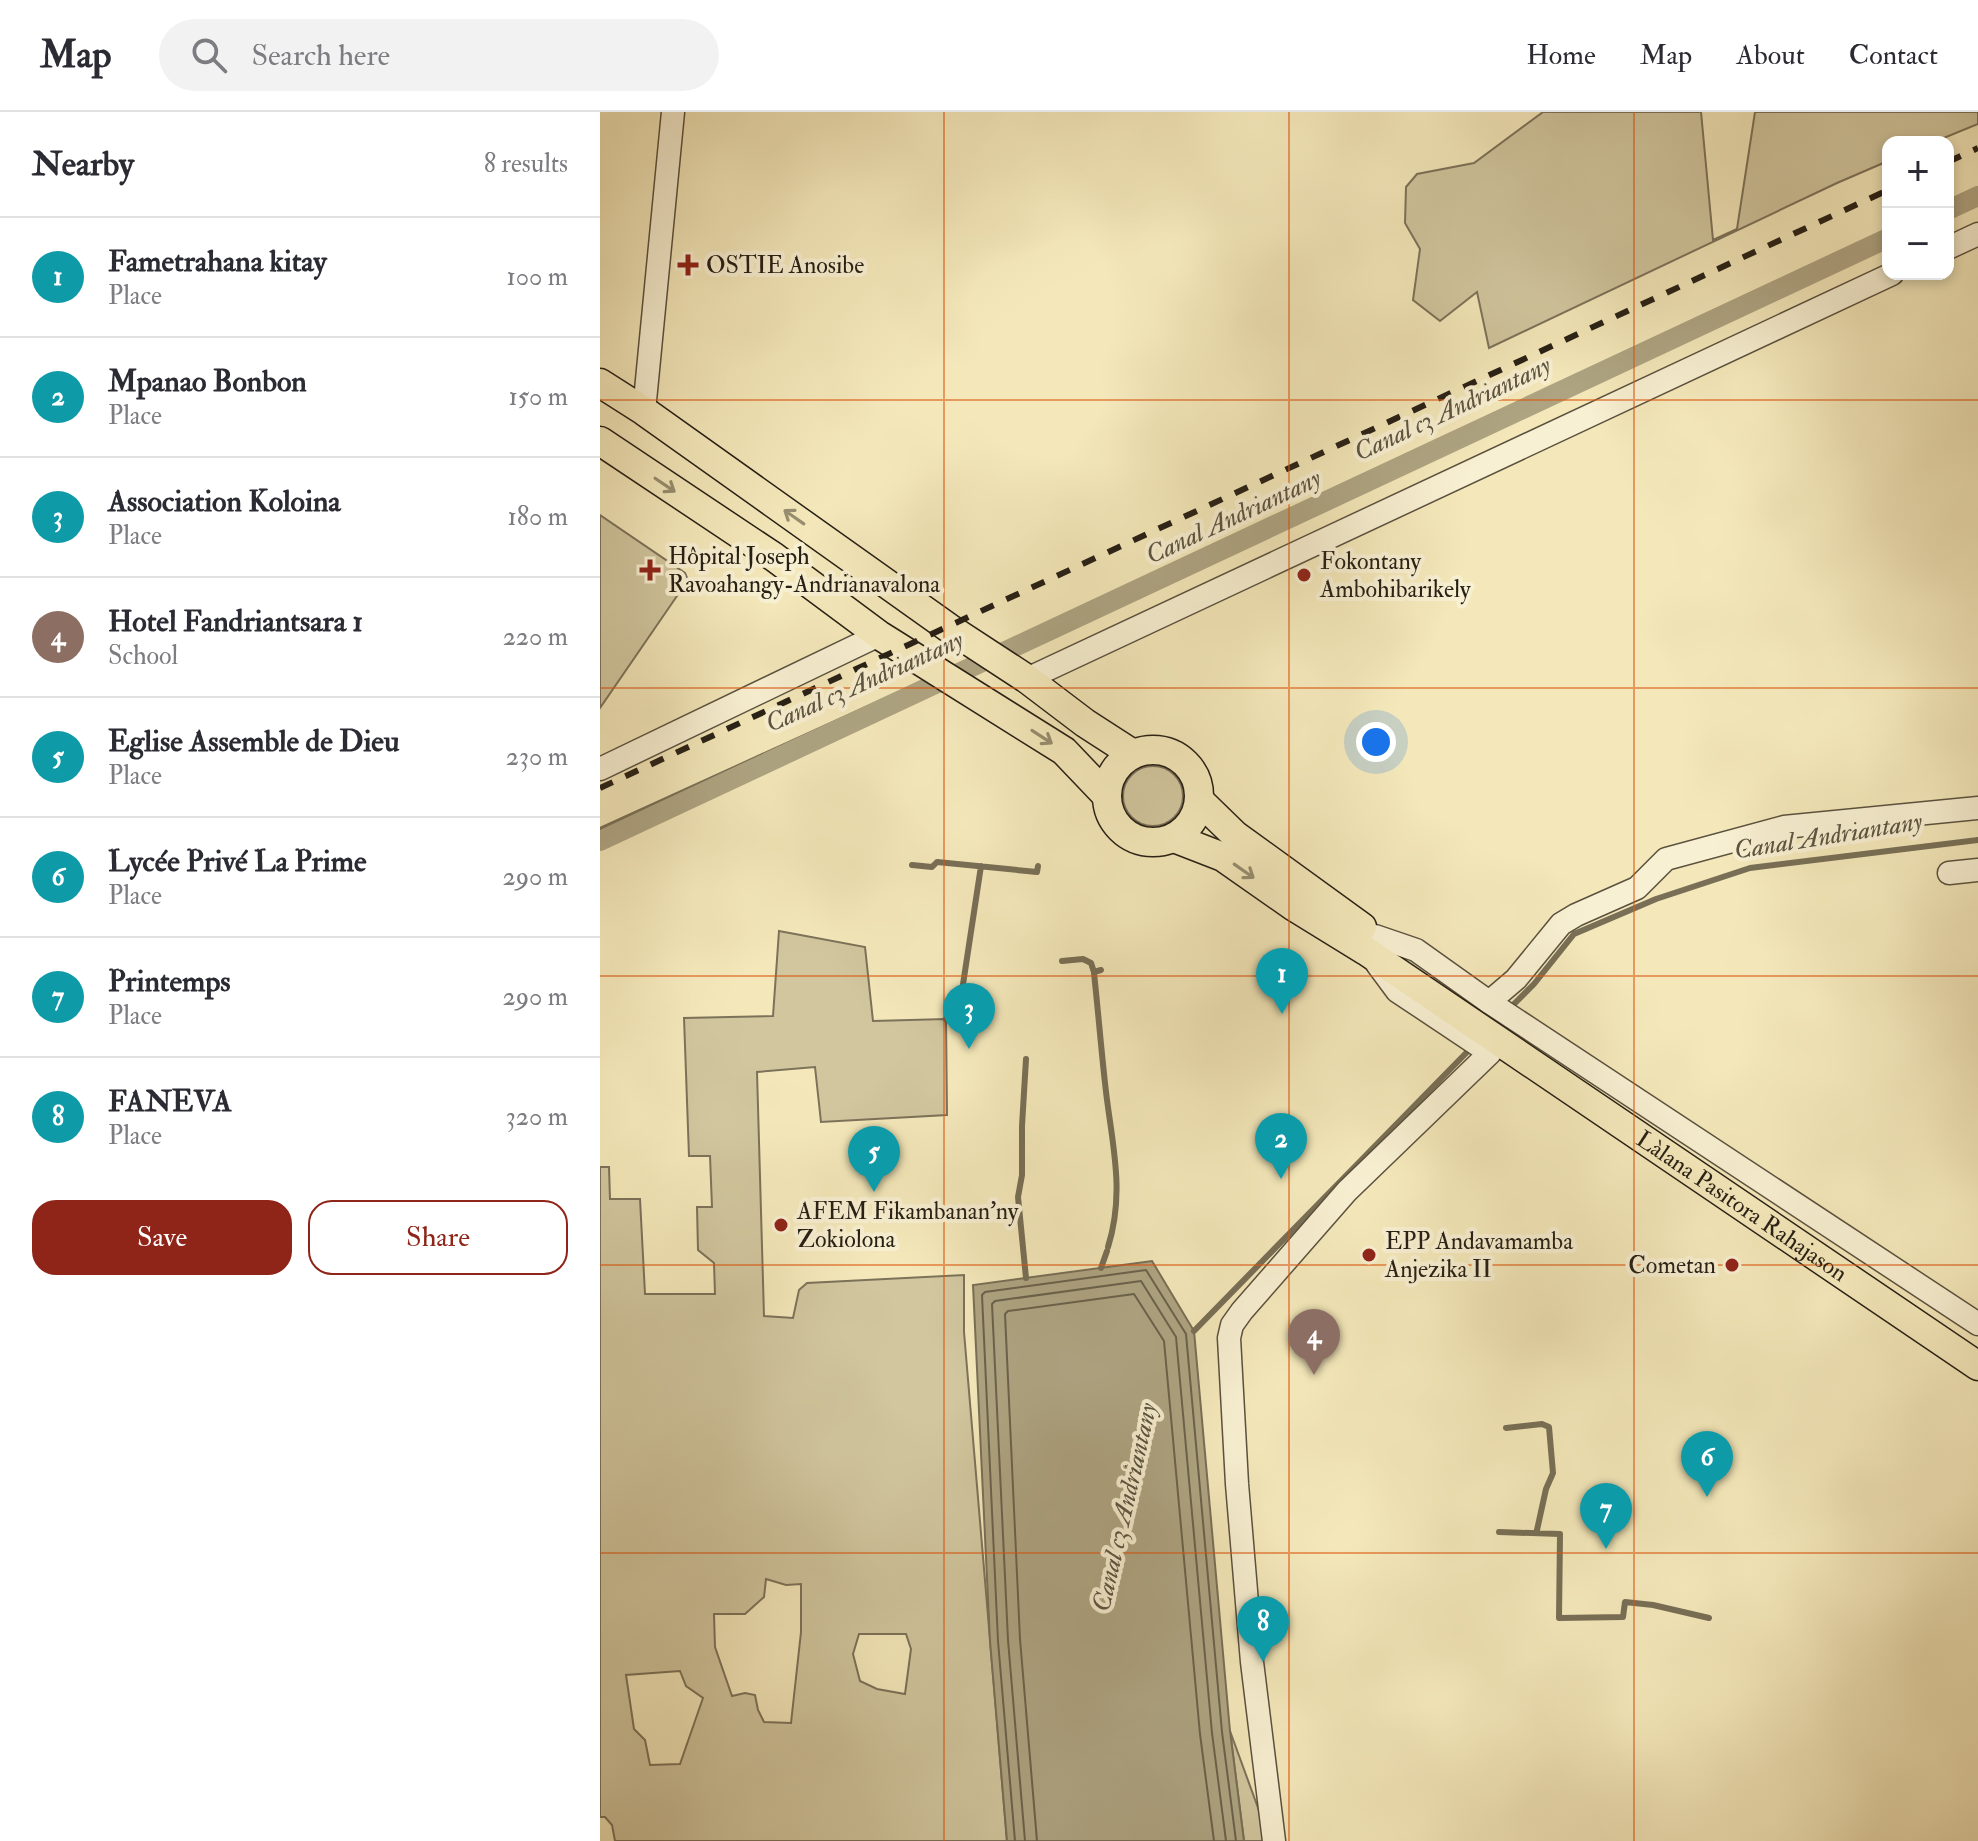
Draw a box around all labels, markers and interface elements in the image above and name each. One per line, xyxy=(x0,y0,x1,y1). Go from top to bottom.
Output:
search box xyxy=(159,19,719,91)
text: Map xyxy=(40,31,111,79)
icon: search xyxy=(187,33,231,77)
text: Search here xyxy=(251,37,390,74)
text: Home xyxy=(1526,38,1596,73)
text: Map xyxy=(1640,38,1692,73)
text: About xyxy=(1736,38,1805,73)
text: Contact xyxy=(1849,38,1938,73)
map controls xyxy=(1882,136,1954,280)
button: + xyxy=(1882,136,1954,208)
text: Nearby xyxy=(32,143,134,186)
text: 8 results xyxy=(484,148,568,180)
button: − xyxy=(1882,208,1954,280)
text: Fametrahana kitay xyxy=(108,243,327,280)
place label: OSTIE Anosibe xyxy=(706,250,864,281)
marker: OSTIE Anosibe xyxy=(677,254,699,276)
text: 1 xyxy=(53,261,63,293)
text: 100 m xyxy=(507,261,568,293)
text: Place xyxy=(108,280,162,312)
water label: Canal c3 Andriantany xyxy=(1349,349,1556,469)
text: Mpanao Bonbon xyxy=(108,363,307,400)
text: 2 xyxy=(51,381,65,413)
text: 150 m xyxy=(509,381,568,413)
text: Place xyxy=(108,400,162,432)
water label: Canal Andriantany xyxy=(1141,462,1326,572)
one-way arrow xyxy=(653,477,676,493)
text: Association Koloina xyxy=(108,483,341,520)
text: 3 xyxy=(53,501,63,533)
text: 180 m xyxy=(508,501,568,533)
one-way arrow xyxy=(784,509,806,525)
text: Place xyxy=(108,520,162,552)
place label: Hôpital Joseph Ravoahangy-Andrianavalona xyxy=(668,541,941,600)
place label: Fokontany Ambohibarikely xyxy=(1319,546,1471,605)
marker: Hôpital Joseph Ravoahangy-Andrianavalona xyxy=(639,559,661,581)
marker: Fokontany Ambohibarikely xyxy=(1295,566,1313,584)
text: Hotel Fandriantsara 1 xyxy=(108,603,363,640)
text: 4 xyxy=(51,621,65,653)
text: 220 m xyxy=(503,621,568,653)
water label: Canal c3 Andriantany xyxy=(760,624,969,740)
text: School xyxy=(108,640,178,672)
your location xyxy=(1356,722,1396,762)
text: Eglise Assemble de Dieu xyxy=(108,723,399,760)
one-way arrow xyxy=(1030,729,1053,745)
text: 5 xyxy=(52,741,64,773)
text: 230 m xyxy=(506,741,568,773)
text: Place xyxy=(108,760,162,792)
water label: Canal Andriantany xyxy=(1732,805,1925,867)
text: Lycée Privé La Prime xyxy=(108,843,366,880)
text: 6 xyxy=(51,861,65,893)
text: 290 m xyxy=(503,861,568,893)
one-way arrow xyxy=(1232,863,1254,879)
text: Place xyxy=(108,880,162,912)
pin: 1 xyxy=(1256,948,1308,1014)
text: Printemps xyxy=(108,963,231,1000)
text: 7 xyxy=(52,981,64,1013)
text: 290 m xyxy=(503,981,568,1013)
pin: 3 xyxy=(943,983,995,1049)
text: Place xyxy=(108,1000,162,1032)
text: FANEVA xyxy=(108,1083,232,1120)
text: 8 xyxy=(52,1101,64,1133)
text: 320 m xyxy=(506,1101,568,1133)
pin: 2 xyxy=(1255,1113,1307,1179)
text: Place xyxy=(108,1120,162,1152)
street label: Làlana Pasitora Rahajason xyxy=(1630,1124,1853,1289)
pin: 5 xyxy=(848,1126,900,1192)
place label: AFEM Fikambanan'ny Zokiolona xyxy=(796,1196,1019,1255)
button: Save xyxy=(32,1200,292,1275)
button: Share xyxy=(308,1200,568,1275)
marker: AFEM Fikambanan'ny Zokiolona xyxy=(772,1216,790,1234)
place label: EPP Andavamamba Anjezika II xyxy=(1384,1226,1574,1285)
marker: EPP Andavamamba Anjezika II xyxy=(1360,1246,1378,1264)
place label: Cometan xyxy=(1628,1250,1716,1281)
marker: Cometan xyxy=(1723,1256,1741,1274)
pin: 4 xyxy=(1288,1309,1340,1375)
water label: Canal c3 Andriantany xyxy=(1085,1400,1165,1615)
pin: 6 xyxy=(1681,1431,1733,1497)
pin: 7 xyxy=(1580,1483,1632,1549)
pin: 8 xyxy=(1237,1596,1289,1662)

